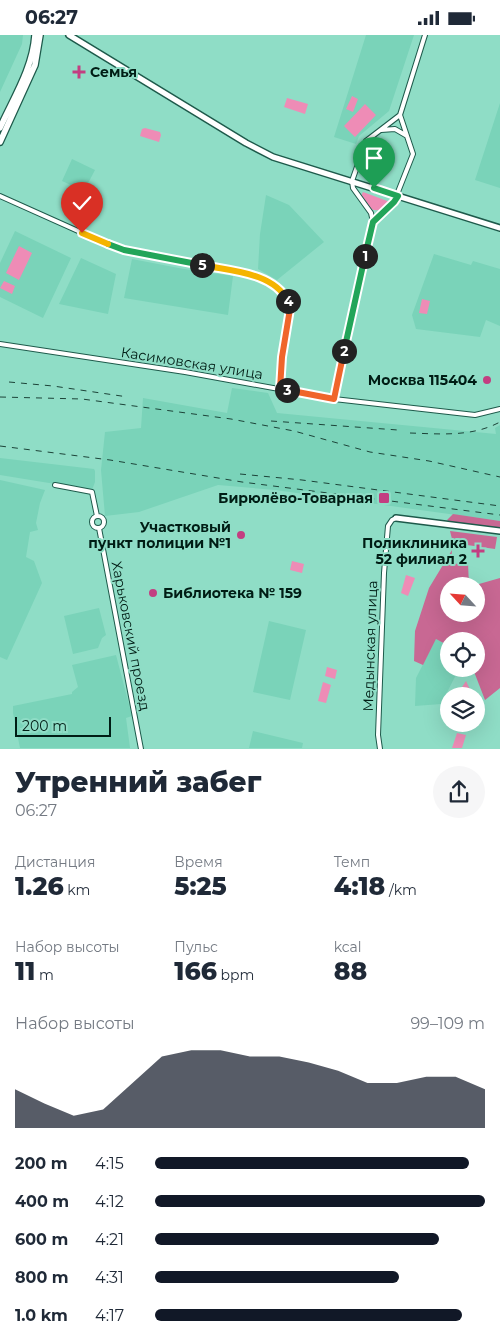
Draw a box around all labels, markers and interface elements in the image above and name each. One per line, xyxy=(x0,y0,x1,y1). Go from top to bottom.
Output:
text: 06:27 xyxy=(25,6,78,29)
place label: Семья xyxy=(90,63,137,81)
marker: Семья xyxy=(72,65,86,79)
pin xyxy=(353,137,395,188)
icon: arrive xyxy=(360,144,388,172)
pin xyxy=(61,182,103,233)
icon: check xyxy=(68,189,96,217)
pin: 1 xyxy=(352,243,378,269)
text: 1 xyxy=(363,247,368,265)
pin: 5 xyxy=(190,253,214,277)
text: 5 xyxy=(198,256,207,274)
pin: 4 xyxy=(276,289,300,313)
text: 4 xyxy=(284,292,293,310)
pin: 2 xyxy=(332,339,356,363)
text: 2 xyxy=(340,342,349,360)
street label: Касимовская улица xyxy=(120,343,264,383)
place label: Москва 115404 xyxy=(368,371,477,389)
marker: Москва 115404 xyxy=(481,374,493,386)
pin: 3 xyxy=(274,377,300,403)
text: 3 xyxy=(283,381,292,399)
place label: Бирюлёво-Товарная xyxy=(218,489,373,507)
marker: Бирюлёво-Товарная xyxy=(377,491,391,505)
place label: Участковый пункт полиции №1 xyxy=(88,518,231,552)
marker: Участковый пункт полиции №1 xyxy=(235,529,247,541)
place label: Поликлиника 52 филиал 2 xyxy=(362,534,467,568)
marker: Поликлиника 52 филиал 2 xyxy=(471,544,485,558)
street label: Харьковский проезд xyxy=(108,560,154,712)
north arrow xyxy=(440,577,485,623)
map controls xyxy=(440,577,485,732)
street label: Медынская улица xyxy=(359,580,381,712)
place label: Библиотека № 159 xyxy=(163,584,302,602)
marker: Библиотека № 159 xyxy=(147,587,159,599)
button: locate xyxy=(440,632,485,677)
button: layers xyxy=(440,687,485,732)
scale bar xyxy=(15,713,111,737)
text: 200 m xyxy=(22,717,67,735)
text: Утренний забег xyxy=(15,765,261,799)
button: share xyxy=(433,766,485,818)
text: 06:27 xyxy=(15,801,57,820)
text: Дистанция xyxy=(15,853,95,871)
text: Время xyxy=(174,853,223,871)
text: Темп xyxy=(334,853,370,871)
text: 1.26 xyxy=(15,871,64,901)
text: 5:25 xyxy=(174,871,227,901)
text: 4:18 xyxy=(334,871,385,901)
text: km xyxy=(64,881,90,899)
text: /km xyxy=(385,881,417,899)
text: Набор высоты xyxy=(15,938,120,956)
text: Пульс xyxy=(174,938,218,956)
text: kcal xyxy=(334,938,362,956)
text: 11 xyxy=(15,956,35,986)
text: 166 xyxy=(174,956,217,986)
text: 88 xyxy=(334,956,367,986)
text: m xyxy=(35,966,54,984)
text: bpm xyxy=(217,966,254,984)
text: Набор высоты xyxy=(15,1014,135,1033)
text: 99–109 m xyxy=(410,1014,485,1033)
text: 200 m xyxy=(15,1154,67,1173)
text: 4:15 xyxy=(95,1154,124,1173)
text: 400 m xyxy=(15,1192,69,1211)
text: 4:12 xyxy=(95,1192,124,1211)
text: 600 m xyxy=(15,1230,68,1249)
text: 4:21 xyxy=(95,1230,124,1249)
text: 800 m xyxy=(15,1268,69,1287)
text: 4:31 xyxy=(95,1268,124,1287)
text: 1.0 km xyxy=(15,1306,68,1325)
text: 4:17 xyxy=(95,1306,124,1325)

